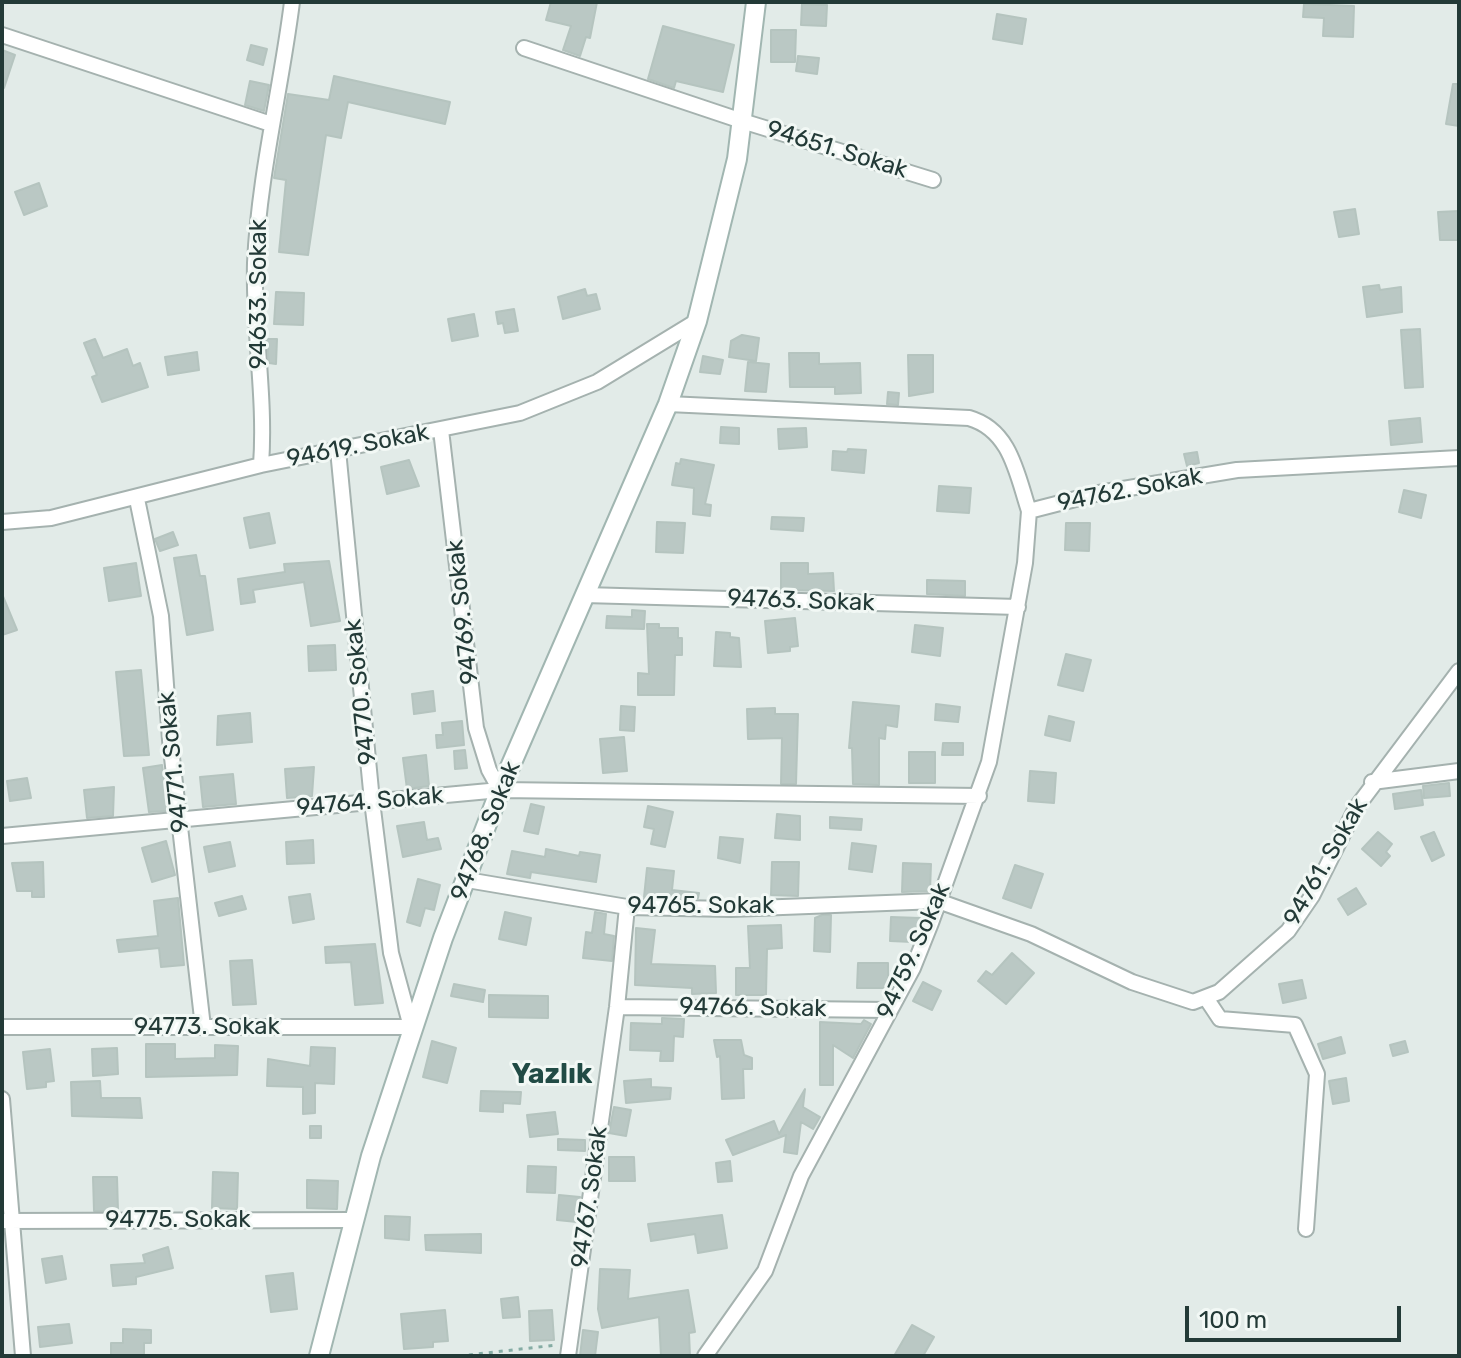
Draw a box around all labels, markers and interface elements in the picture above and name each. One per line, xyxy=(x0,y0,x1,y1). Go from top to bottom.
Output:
street label: 94651. Sokak xyxy=(763,115,911,185)
street label: 94633. Sokak xyxy=(245,219,273,369)
street label: 94619. Sokak xyxy=(285,418,431,474)
street label: 94762. Sokak xyxy=(1055,462,1205,518)
street label: 94769. Sokak xyxy=(441,538,485,686)
street label: 94763. Sokak xyxy=(727,584,875,618)
street label: 94770. Sokak xyxy=(339,618,383,766)
street label: 94771. Sokak xyxy=(152,690,196,834)
street label: 94768. Sokak xyxy=(445,757,527,905)
street label: 94764. Sokak xyxy=(295,781,445,823)
street label: 94761. Sokak xyxy=(1278,793,1374,931)
street label: 94759. Sokak xyxy=(871,878,957,1024)
street label: 94765. Sokak xyxy=(628,892,774,920)
street label: 94766. Sokak xyxy=(679,992,827,1024)
street label: 94773. Sokak xyxy=(134,1013,280,1041)
district label: Yazlık xyxy=(512,1058,592,1092)
street label: 94767. Sokak xyxy=(566,1124,614,1270)
street label: 94775. Sokak xyxy=(105,1206,251,1234)
scale bar xyxy=(1189,1290,1405,1340)
text: 100 m xyxy=(1199,1306,1267,1334)

